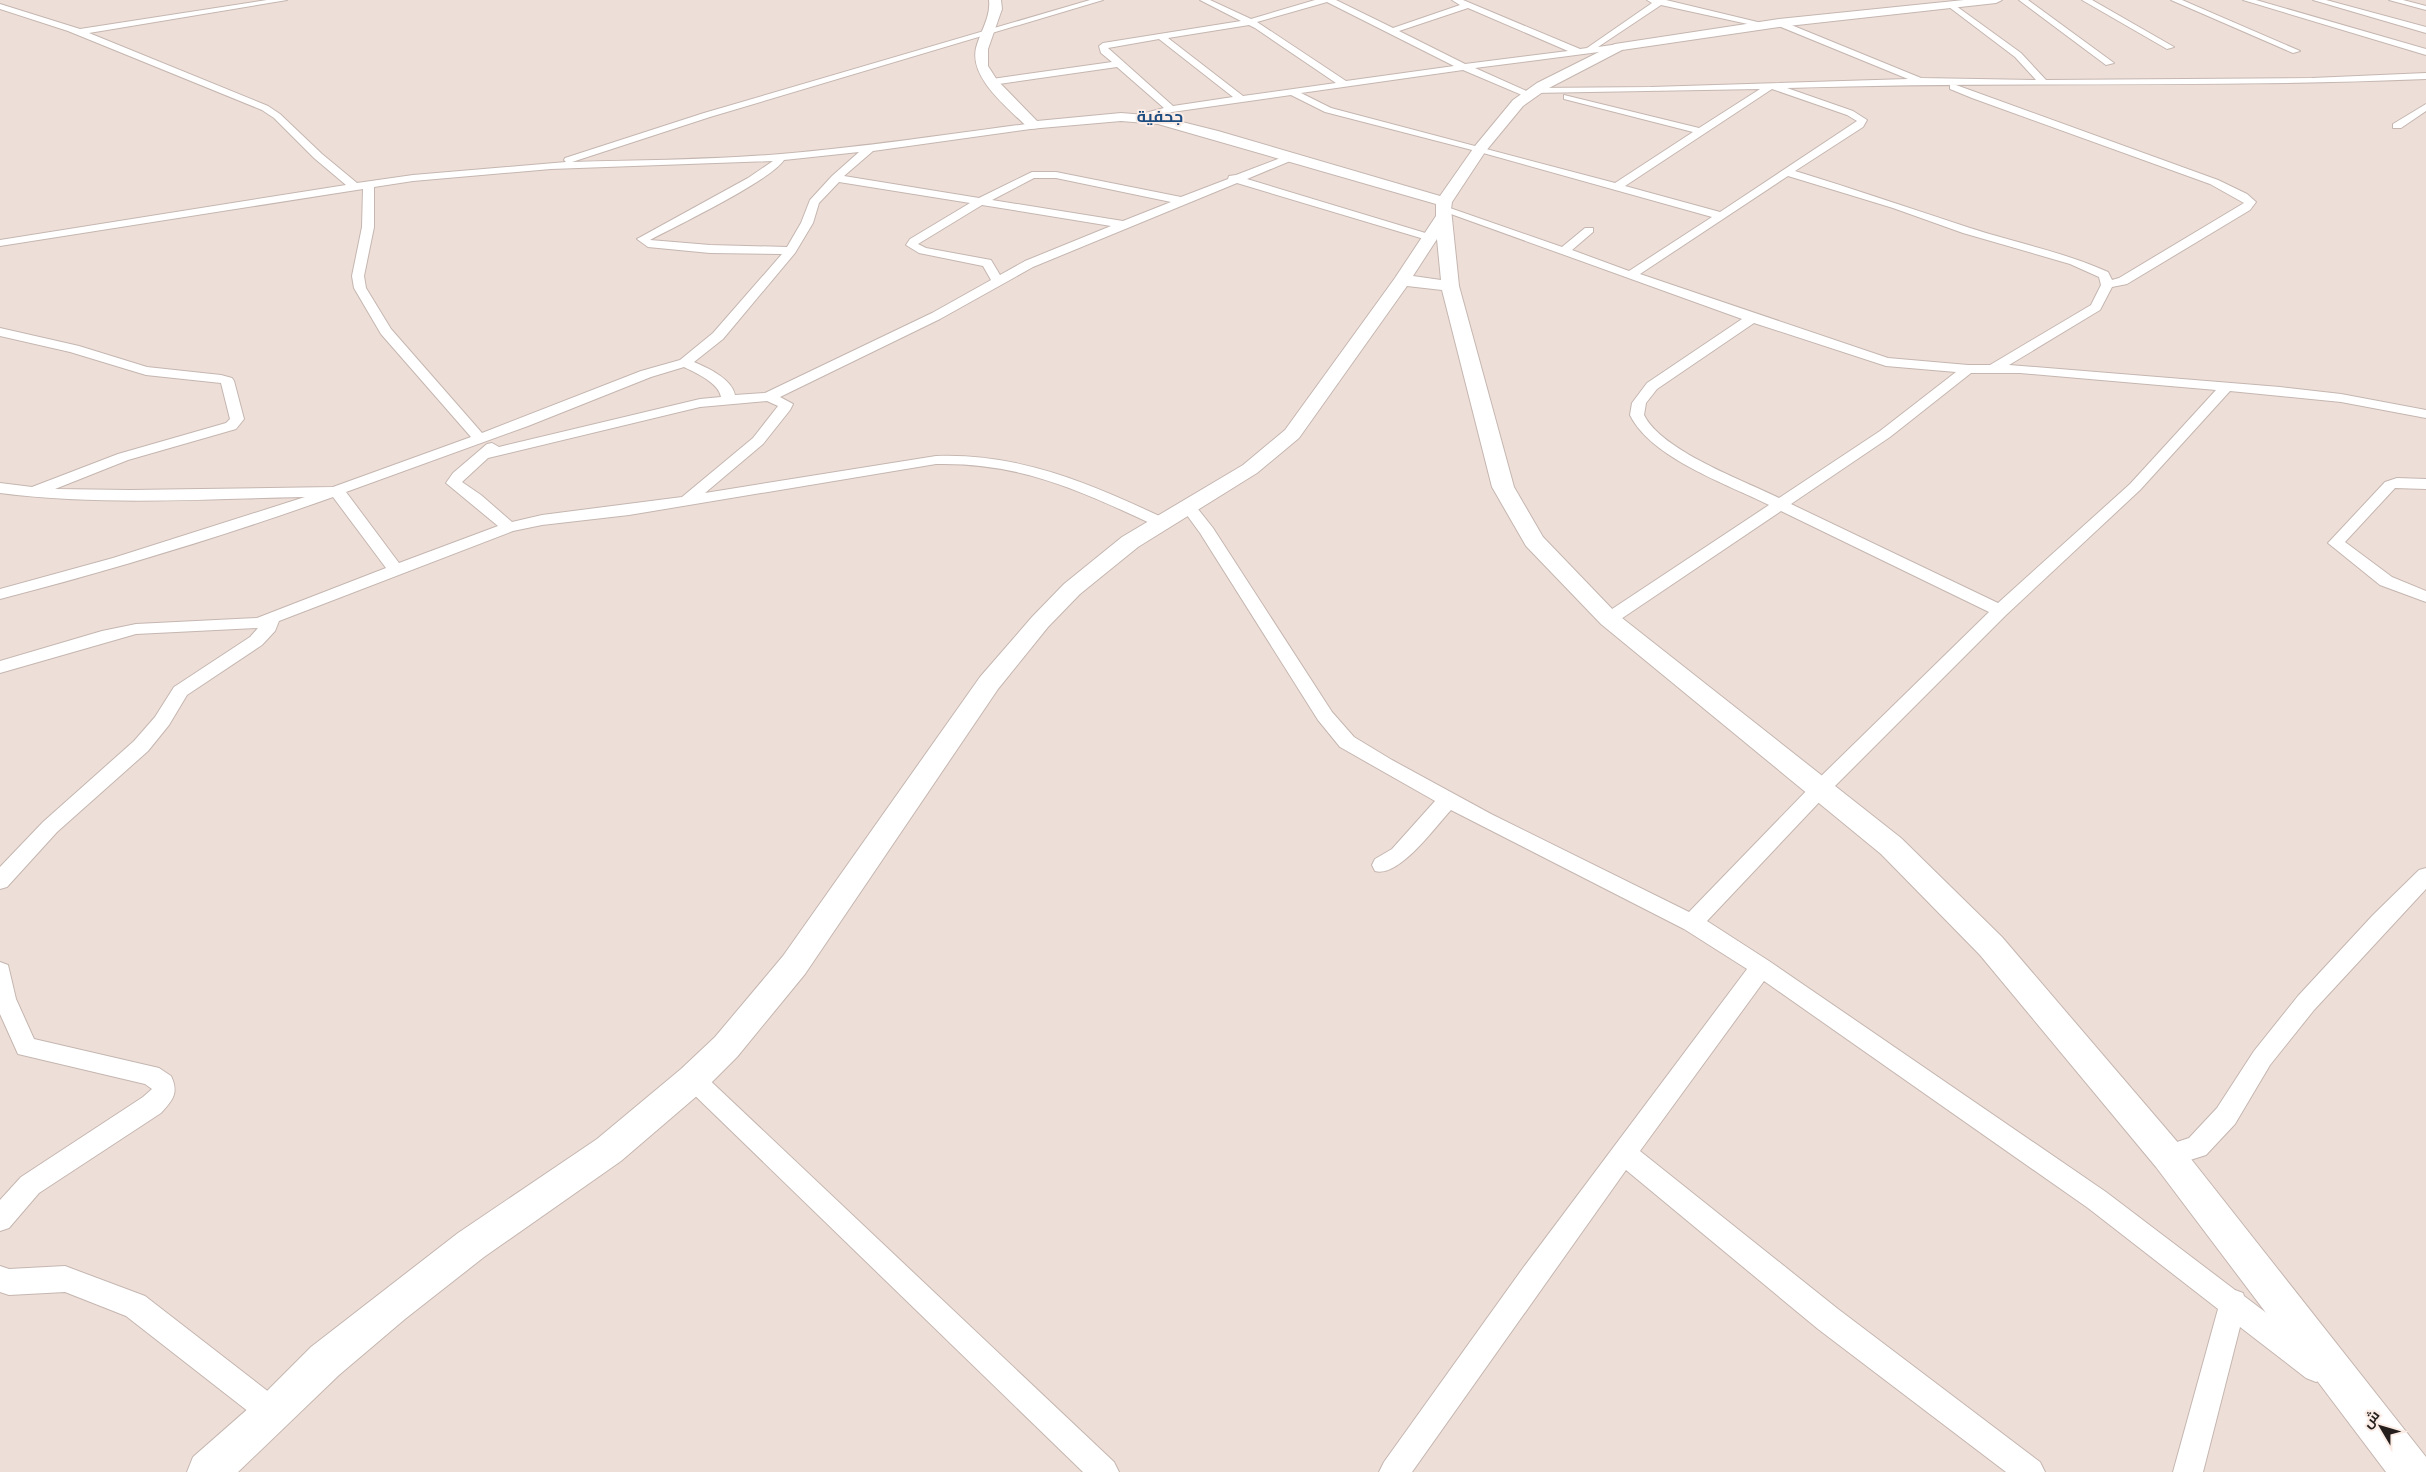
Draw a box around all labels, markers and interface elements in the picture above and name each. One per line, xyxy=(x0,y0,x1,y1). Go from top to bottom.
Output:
district label: جحفية xyxy=(1137,105,1183,127)
north arrow xyxy=(2356,1402,2406,1452)
text: ش xyxy=(2358,1406,2383,1432)

